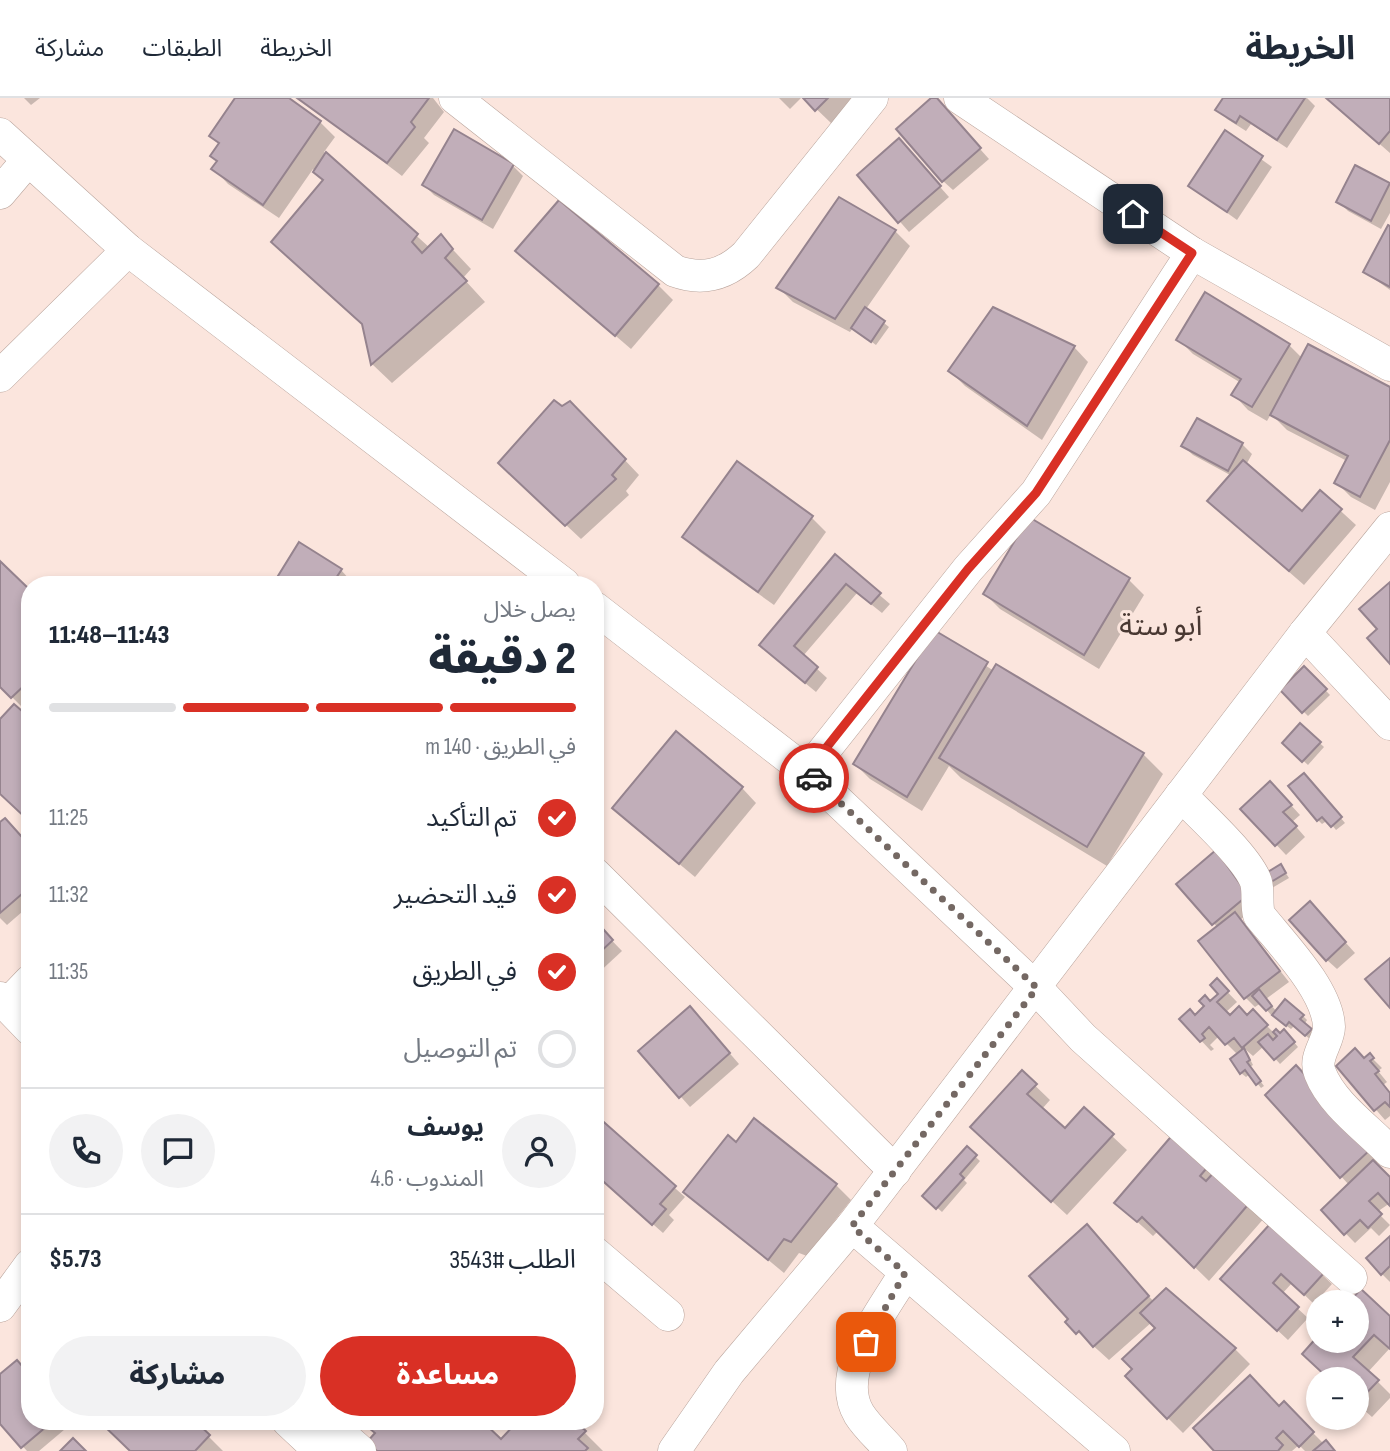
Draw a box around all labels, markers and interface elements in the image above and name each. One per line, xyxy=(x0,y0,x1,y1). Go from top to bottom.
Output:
text: الخريطة xyxy=(1245,29,1355,69)
text: مشاركة xyxy=(35,34,104,63)
text: الطبقات xyxy=(142,34,222,63)
text: الخريطة xyxy=(260,34,332,63)
pin xyxy=(1103,184,1163,244)
icon: home xyxy=(1114,195,1152,233)
text: يصل خلال xyxy=(484,596,576,624)
district label: أبو ستة xyxy=(1119,606,1203,644)
text: 11:43–11:48 xyxy=(49,620,170,651)
text: 2 دقيقة xyxy=(428,632,576,687)
text: في الطريق · 140 m xyxy=(425,733,576,761)
courier xyxy=(779,743,849,813)
icon: car xyxy=(795,759,833,797)
icon: check xyxy=(538,799,576,837)
text: تم التأكيد xyxy=(426,803,517,834)
text: 11:25 xyxy=(49,804,88,832)
icon: check xyxy=(538,876,576,914)
text: قيد التحضير xyxy=(394,880,517,911)
text: 11:32 xyxy=(49,881,89,909)
icon: check xyxy=(538,953,576,991)
text: في الطريق xyxy=(412,957,517,988)
text: 11:35 xyxy=(49,958,88,986)
text: تم التوصيل xyxy=(403,1034,517,1065)
text: يوسف xyxy=(407,1112,484,1143)
button: phone xyxy=(49,1114,123,1188)
button: chat xyxy=(141,1114,215,1188)
button: person xyxy=(502,1114,576,1188)
text: المندوب · 4.6 xyxy=(371,1165,484,1193)
text: $5.73 xyxy=(49,1244,102,1275)
text: الطلب #3543 xyxy=(449,1245,576,1276)
map controls xyxy=(1306,1290,1369,1430)
button: + xyxy=(1306,1290,1369,1353)
pin xyxy=(836,1312,896,1372)
icon: bag xyxy=(847,1323,885,1361)
button: مشاركة xyxy=(49,1336,306,1416)
button: مساعدة xyxy=(320,1336,576,1416)
button: − xyxy=(1306,1367,1369,1430)

